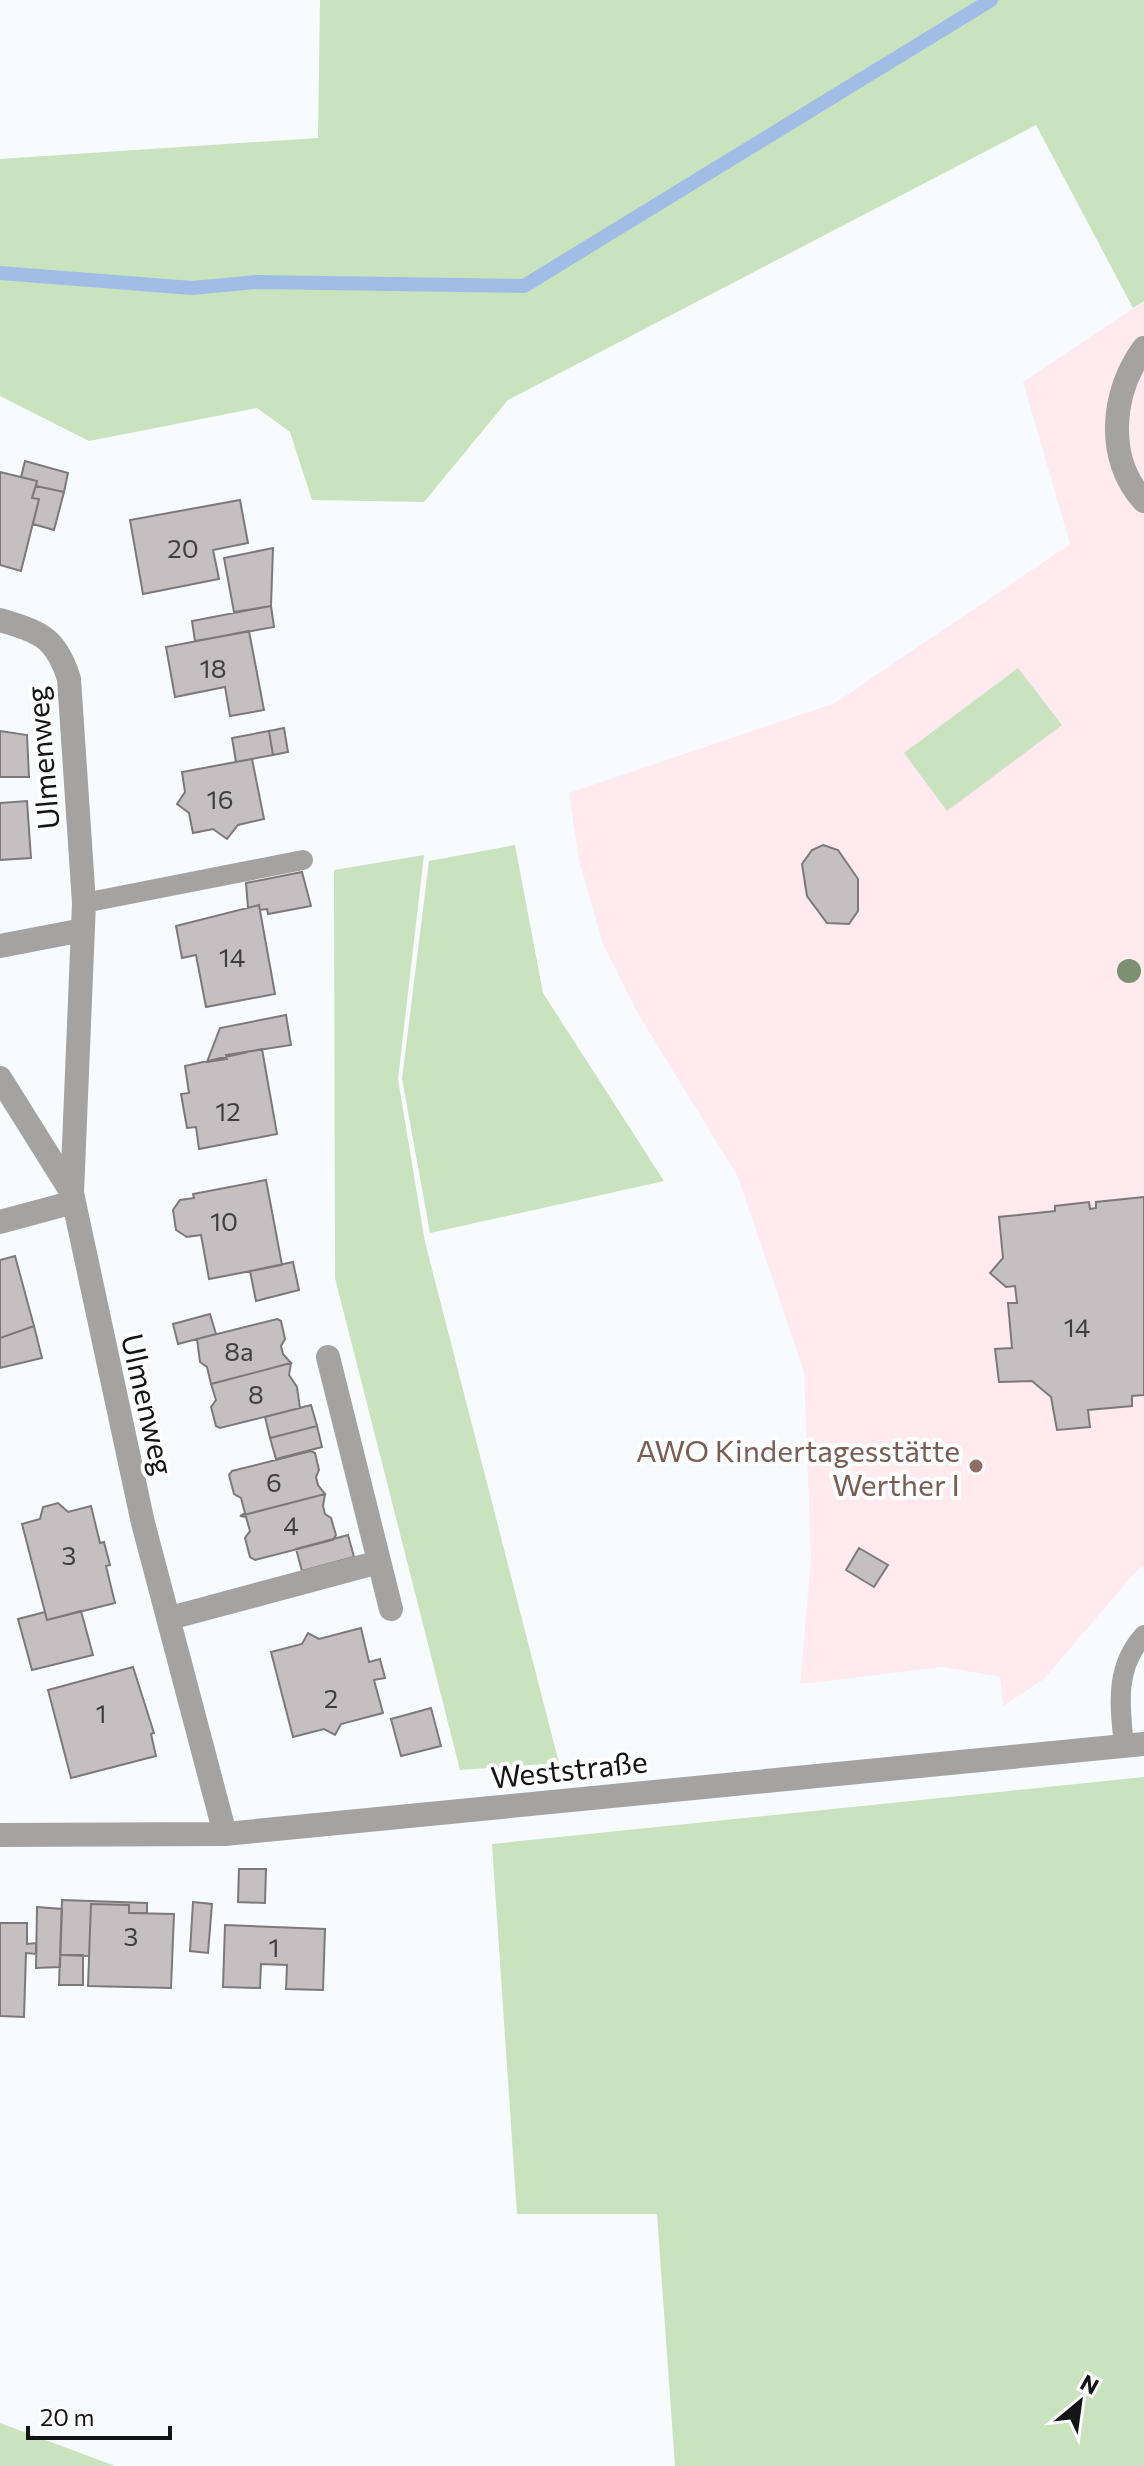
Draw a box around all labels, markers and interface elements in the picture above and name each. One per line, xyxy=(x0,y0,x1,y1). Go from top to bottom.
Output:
house number: 20 xyxy=(167,532,199,563)
house number: 18 xyxy=(200,652,226,683)
street label: Ulmenweg xyxy=(16,685,66,831)
house number: 16 xyxy=(207,783,233,814)
house number: 14 xyxy=(219,941,245,972)
house number: 12 xyxy=(215,1095,241,1126)
house number: 10 xyxy=(210,1205,238,1236)
house number: 14 xyxy=(1064,1311,1090,1342)
street label: Ulmenweg xyxy=(115,1330,183,1478)
house number: 8a xyxy=(224,1335,254,1366)
house number: 8 xyxy=(248,1378,264,1409)
place label: AWO Kindertagesstätte Werther I xyxy=(636,1431,960,1502)
marker: AWO Kindertagesstätte Werther I xyxy=(967,1457,985,1475)
house number: 6 xyxy=(266,1466,282,1497)
house number: 4 xyxy=(283,1509,299,1540)
house number: 3 xyxy=(62,1539,76,1570)
house number: 2 xyxy=(324,1682,338,1713)
house number: 1 xyxy=(95,1697,107,1728)
street label: Weststraße xyxy=(489,1741,649,1795)
house number: 3 xyxy=(124,1920,138,1951)
house number: 1 xyxy=(268,1931,280,1962)
north arrow xyxy=(1040,2362,1120,2442)
text: N xyxy=(1076,2368,1104,2400)
scale bar xyxy=(28,2390,170,2440)
text: 20 m xyxy=(40,2402,94,2431)

